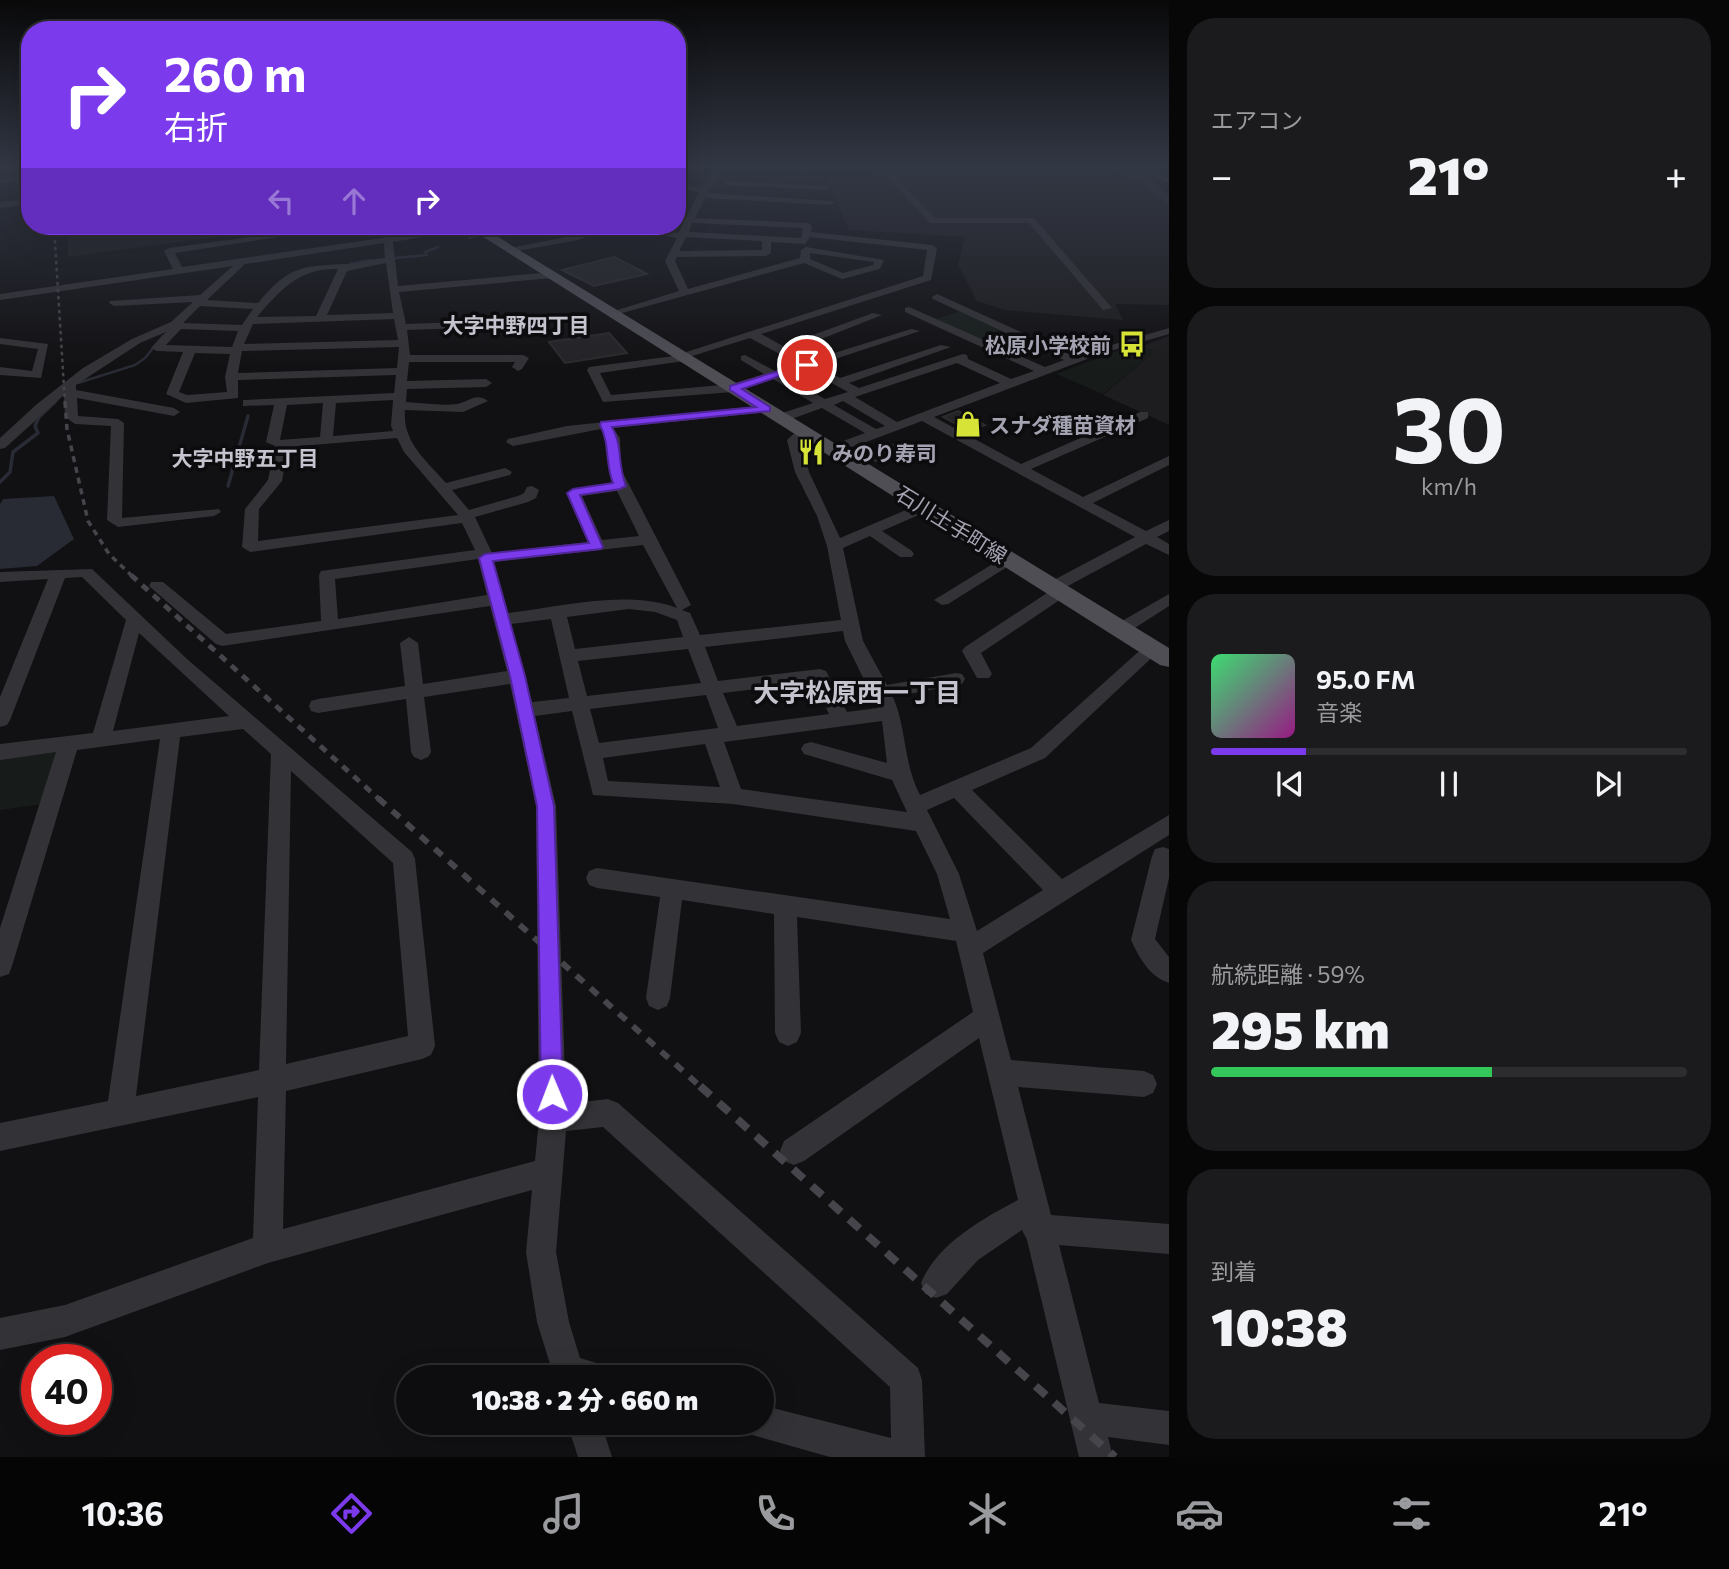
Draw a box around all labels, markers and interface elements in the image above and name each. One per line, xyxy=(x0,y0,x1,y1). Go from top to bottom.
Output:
text: 260 m xyxy=(164,42,306,102)
icon: right xyxy=(49,49,140,140)
text: 右折 xyxy=(164,106,228,146)
text: エアコン xyxy=(1211,106,1303,134)
text: 21° xyxy=(1408,142,1489,206)
text: − xyxy=(1211,151,1233,198)
text: + xyxy=(1665,151,1687,198)
icon: left xyxy=(262,182,300,220)
icon: ahead xyxy=(335,182,373,220)
icon: right xyxy=(408,182,446,220)
district label: 大字中野四丁目 xyxy=(443,312,590,337)
bus stop icon: 松原小学校前 xyxy=(1117,329,1147,359)
place label: 松原小学校前 xyxy=(985,332,1111,357)
pin xyxy=(777,335,837,395)
icon: arrive xyxy=(788,346,826,384)
text: 30 xyxy=(1392,370,1506,482)
shop icon: スナダ種苗資材 xyxy=(953,409,983,439)
place label: スナダ種苗資材 xyxy=(989,412,1136,437)
restaurant icon: みのり寿司 xyxy=(796,437,826,467)
place label: みのり寿司 xyxy=(832,440,937,465)
district label: 大字中野五丁目 xyxy=(172,445,319,470)
text: km/h xyxy=(1421,472,1477,500)
street label: 石川土手町線 xyxy=(892,480,1012,568)
text: 95.0 FM xyxy=(1316,663,1416,694)
district label: 大字松原西一丁目 xyxy=(753,676,961,707)
text: 音楽 xyxy=(1316,698,1362,726)
icon: previous xyxy=(1271,765,1309,803)
icon: pause xyxy=(1430,765,1468,803)
icon: next xyxy=(1589,765,1627,803)
text: 航続距離 · 59% xyxy=(1211,960,1365,988)
text: 295 km xyxy=(1211,996,1390,1060)
position arrow xyxy=(515,1057,589,1131)
text: 到着 xyxy=(1211,1257,1257,1285)
text: 10:38 xyxy=(1211,1293,1348,1357)
speed limit sign: 40 xyxy=(21,1344,112,1435)
text: 10:38 · 2 分 · 660 m xyxy=(472,1384,698,1415)
icon: directions xyxy=(327,1489,376,1538)
icon: music xyxy=(539,1489,588,1538)
icon: phone xyxy=(751,1489,800,1538)
icon: climate xyxy=(963,1489,1012,1538)
icon: car xyxy=(1175,1489,1224,1538)
icon: filters xyxy=(1387,1489,1436,1538)
text: 10:36 xyxy=(81,1493,164,1533)
text: 21° xyxy=(1599,1493,1648,1533)

